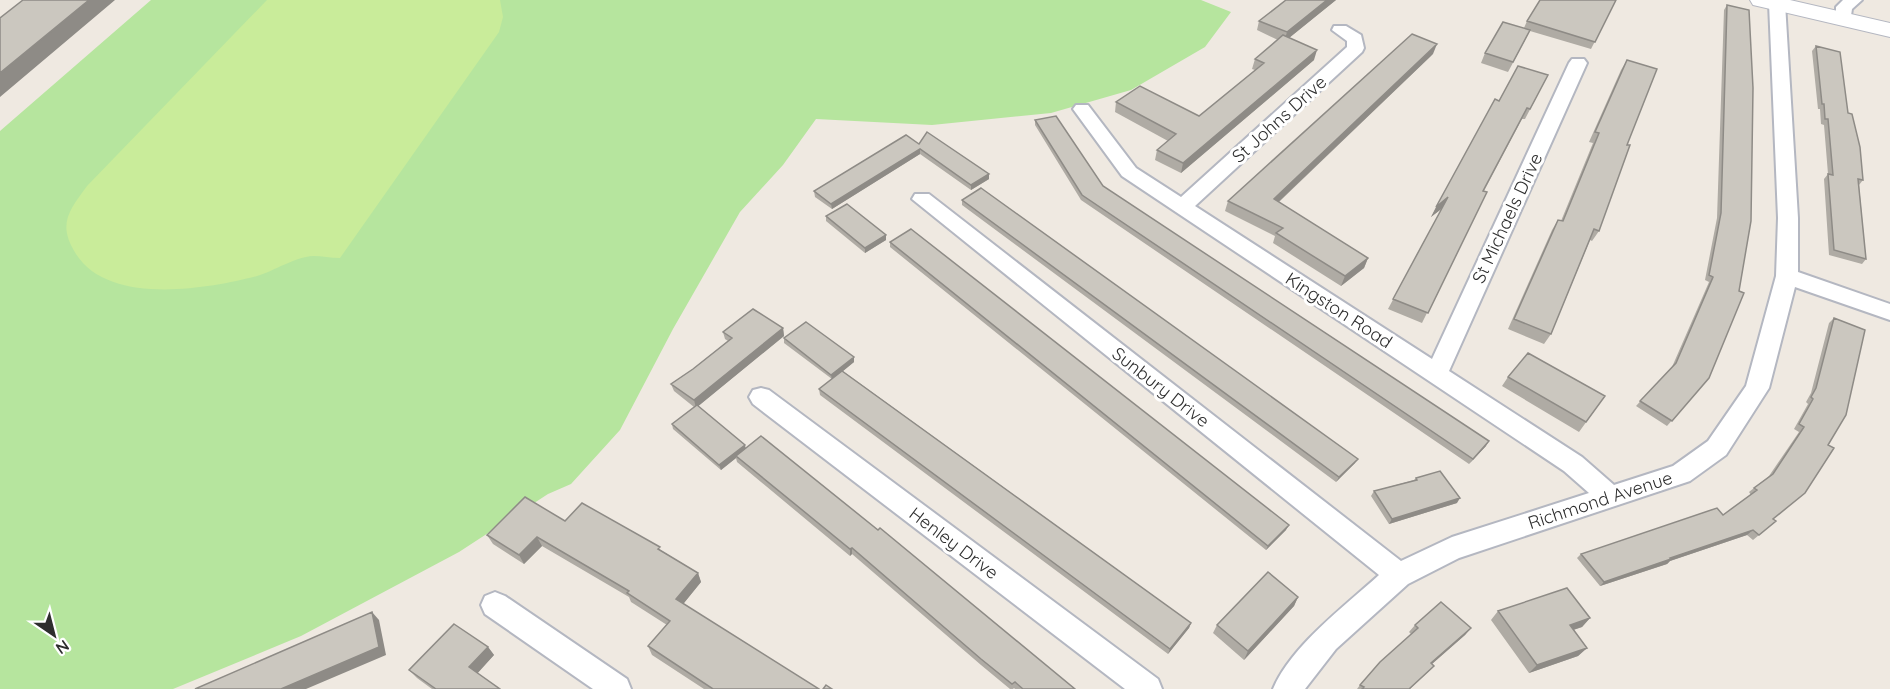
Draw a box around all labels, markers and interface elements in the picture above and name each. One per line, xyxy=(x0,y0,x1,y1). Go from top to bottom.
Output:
street label: St Johns Drive xyxy=(1227,70,1331,168)
street label: St Michaels Drive xyxy=(1467,149,1547,287)
street label: Kingston Road xyxy=(1281,267,1397,353)
street label: Sunbury Drive xyxy=(1108,342,1214,432)
street label: Richmond Avenue xyxy=(1525,466,1675,534)
street label: Henley Drive xyxy=(905,502,1003,584)
north arrow xyxy=(24,605,84,665)
text: N xyxy=(52,636,73,659)

